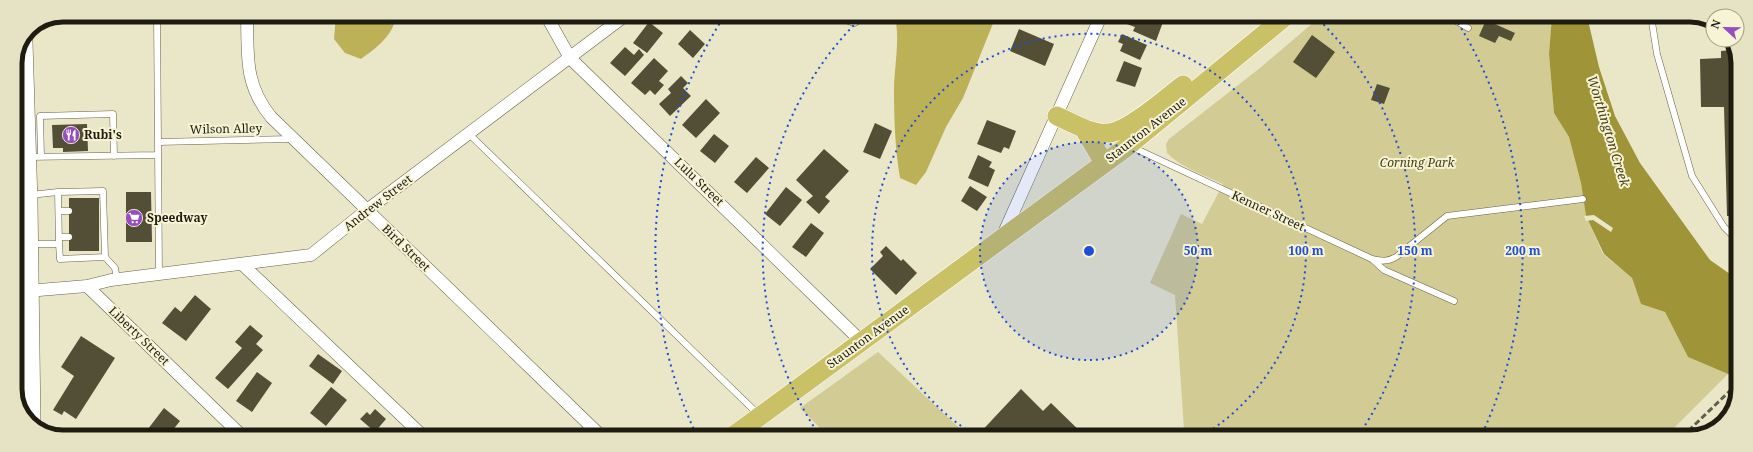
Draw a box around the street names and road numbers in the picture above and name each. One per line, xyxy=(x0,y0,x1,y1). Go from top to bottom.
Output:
street label: Staunton Avenue xyxy=(1102,93,1189,166)
street label: Wilson Alley xyxy=(190,119,263,138)
street label: Lulu Street xyxy=(671,154,728,210)
street label: Andrew Street xyxy=(340,170,415,235)
street label: Kenner Street xyxy=(1229,186,1307,235)
street label: Bird Street xyxy=(378,220,434,275)
street label: Staunton Avenue xyxy=(823,301,912,372)
street label: Liberty Street xyxy=(105,302,173,369)

